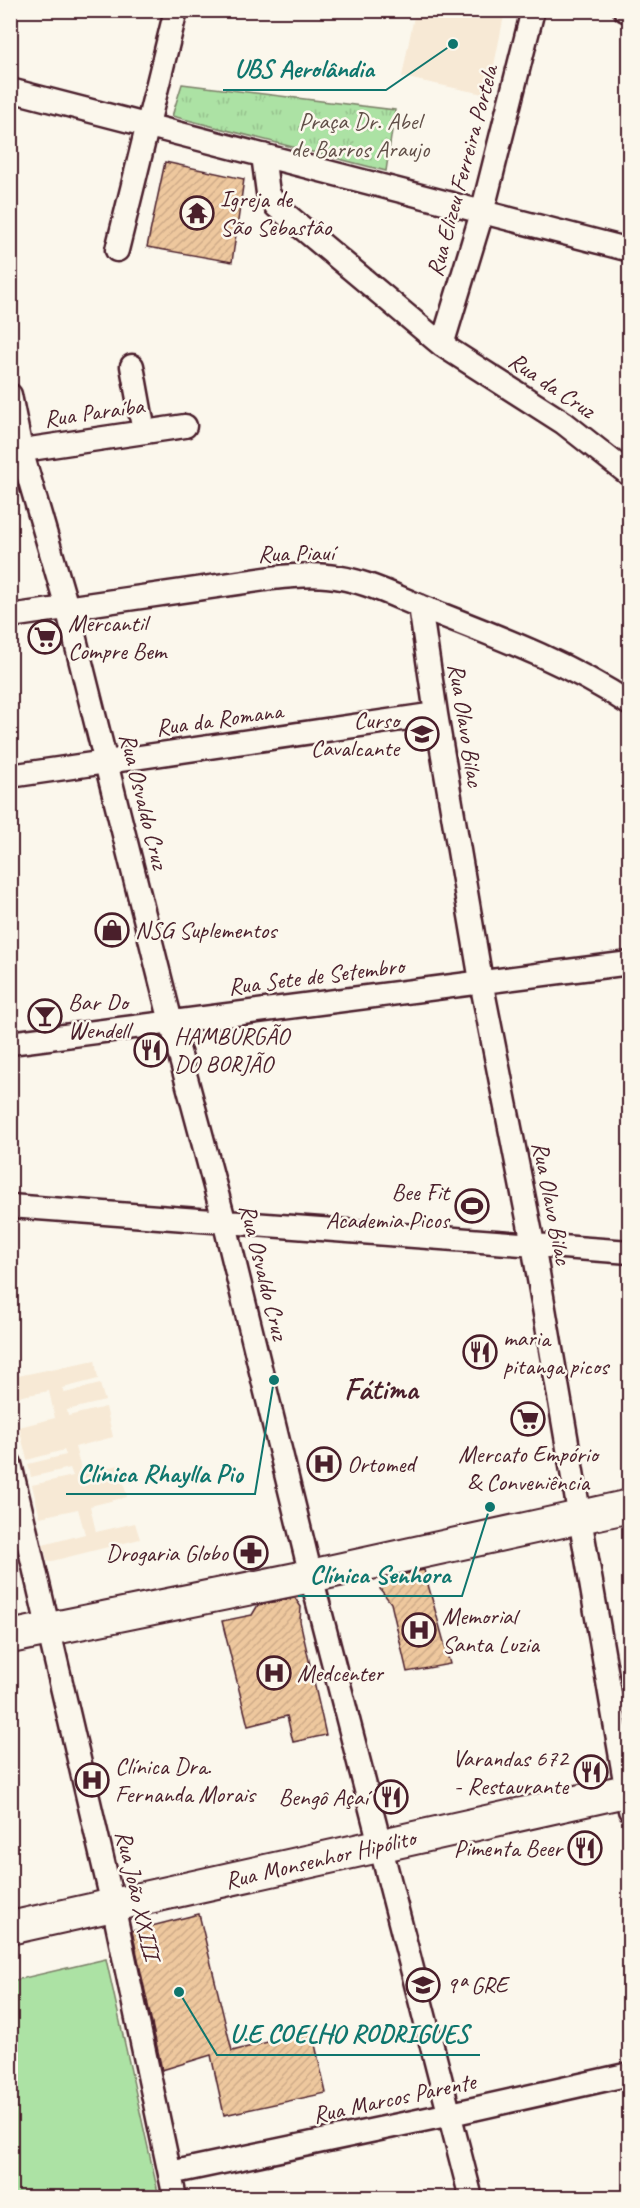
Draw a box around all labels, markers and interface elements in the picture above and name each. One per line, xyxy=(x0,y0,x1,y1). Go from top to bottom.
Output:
callout: UBS Aerolândia xyxy=(223,46,386,90)
text: UBS Aerolândia xyxy=(234,52,376,85)
street label: Rua Elizeu Ferreira Portela xyxy=(419,60,505,280)
park label: Praça Dr. Abel de Barros Araujo xyxy=(291,106,431,164)
place label: Igreja de São Sebastâo xyxy=(220,184,333,242)
temple icon: Igreja de São Sebastâo xyxy=(179,195,215,231)
street label: Rua da Cruz xyxy=(503,345,602,426)
street label: Rua Paraíba xyxy=(42,390,147,434)
street label: Rua Piauí xyxy=(258,537,339,569)
place label: Mercantil Compre Bem xyxy=(68,608,169,666)
supermarket icon: Mercantil Compre Bem xyxy=(27,619,63,655)
street label: Rua Olavo Bilac xyxy=(441,661,491,790)
street label: Rua da Romana xyxy=(154,695,286,743)
place label: Curso Cavalcante xyxy=(311,705,402,763)
school or university icon: Curso Cavalcante xyxy=(404,716,440,752)
street label: Rua Osvaldo Cruz xyxy=(113,730,176,873)
shop icon: NSG Suplementos xyxy=(94,912,130,948)
place label: NSG Suplementos xyxy=(135,915,278,945)
street label: Rua Sete de Setembro xyxy=(226,950,408,1002)
place label: Bar Do Wendell xyxy=(68,987,133,1045)
bar icon: Bar Do Wendell xyxy=(27,998,63,1034)
place label: HAMBURGÃO DO BORJÃO xyxy=(174,1021,292,1079)
restaurant icon: HAMBURGÃO DO BORJÃO xyxy=(133,1032,169,1068)
street label: Rua Olavo Bilac xyxy=(525,1139,579,1268)
place label: Bee Fit Academia Picos xyxy=(326,1177,451,1235)
sports icon: Bee Fit Academia Picos xyxy=(454,1188,490,1224)
street label: Rua Osvaldo Cruz xyxy=(233,1201,296,1344)
place label: maria pitanga picos xyxy=(503,1323,611,1381)
restaurant icon: maria pitanga picos xyxy=(462,1334,498,1370)
district label: Fátima xyxy=(344,1370,421,1408)
supermarket icon: Mercato Empório & Conveniência xyxy=(510,1401,546,1437)
place label: Mercato Empório & Conveniência xyxy=(458,1439,600,1497)
hospital icon: Ortomed xyxy=(306,1446,342,1482)
place label: Ortomed xyxy=(347,1449,418,1479)
callout: Clínica Rhaylla Pio xyxy=(66,1450,255,1494)
text: Clínica Rhaylla Pio xyxy=(77,1457,244,1490)
pharmacy icon: Drogaria Globo xyxy=(233,1535,269,1571)
place label: Drogaria Globo xyxy=(106,1538,230,1568)
callout: Clínica Senhora xyxy=(298,1552,462,1596)
text: Clínica Senhora xyxy=(310,1558,453,1591)
place label: Memorial Santa Luzia xyxy=(442,1601,540,1659)
hospital icon: Memorial Santa Luzia xyxy=(401,1612,437,1648)
hospital icon: Medcenter xyxy=(256,1655,292,1691)
place label: Medcenter xyxy=(297,1658,385,1688)
place label: Varandas 672 - Restaurante xyxy=(452,1743,570,1801)
place label: Clínica Dra. Fernanda Morais xyxy=(115,1751,257,1809)
restaurant icon: Varandas 672 - Restaurante xyxy=(573,1754,609,1790)
hospital icon: Clínica Dra. Fernanda Morais xyxy=(74,1762,110,1798)
restaurant icon: Bengô Açaí xyxy=(373,1779,409,1815)
place label: Bengô Açaí xyxy=(279,1782,372,1812)
street label: Rua Monsenhor Hipólito xyxy=(222,1822,421,1895)
street label: Rua João XXIII xyxy=(109,1828,168,1967)
restaurant icon: Pimenta Beer xyxy=(567,1830,603,1866)
place label: Pimenta Beer xyxy=(454,1833,564,1863)
school or university icon: 9ª GRE xyxy=(405,1967,441,2003)
place label: 9ª GRE xyxy=(446,1970,511,2000)
callout: U.E COELHO RODRIGUES xyxy=(217,2011,480,2055)
text: U.E COELHO RODRIGUES xyxy=(230,2017,472,2050)
street label: Rua Marcos Parente xyxy=(310,2066,480,2130)

